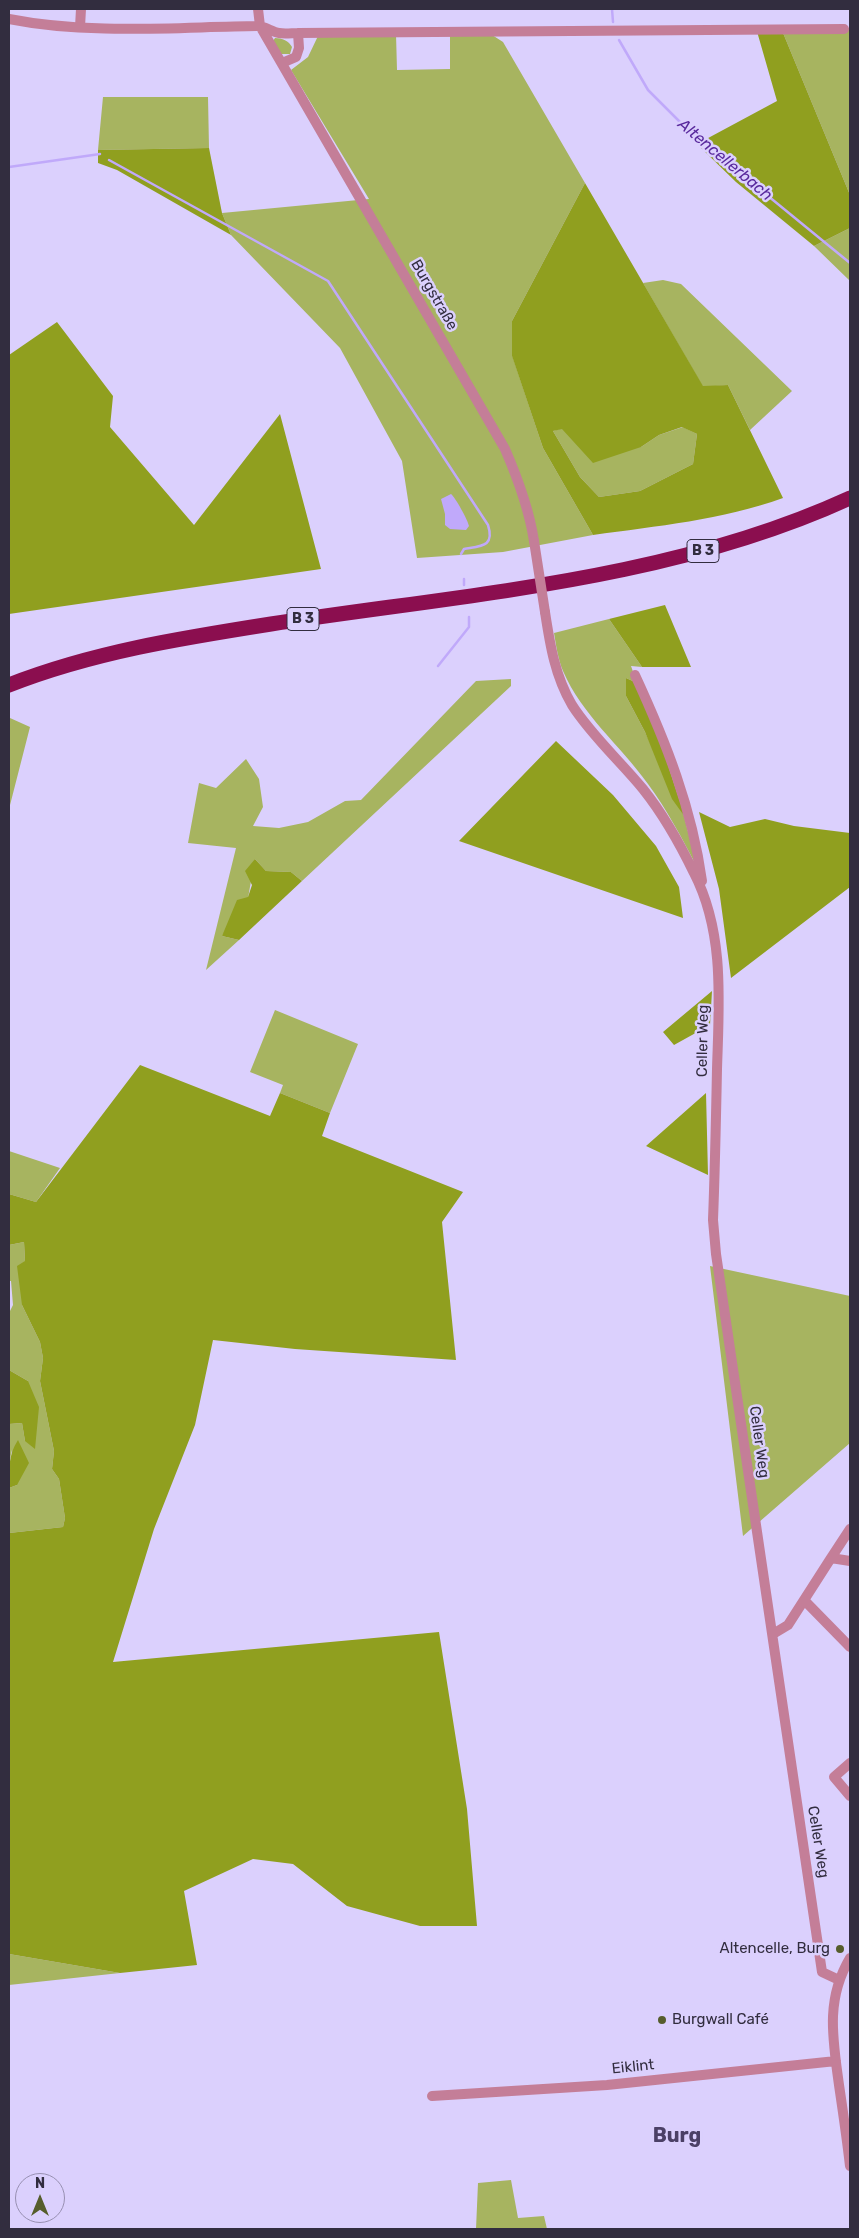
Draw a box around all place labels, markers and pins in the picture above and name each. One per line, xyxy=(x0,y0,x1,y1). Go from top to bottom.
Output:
place label: Altencelle, Burg xyxy=(720,1940,830,1958)
marker: Altencelle, Burg xyxy=(834,1943,846,1955)
place label: Burgwall Café xyxy=(672,2011,769,2029)
marker: Burgwall Café xyxy=(656,2014,668,2026)

